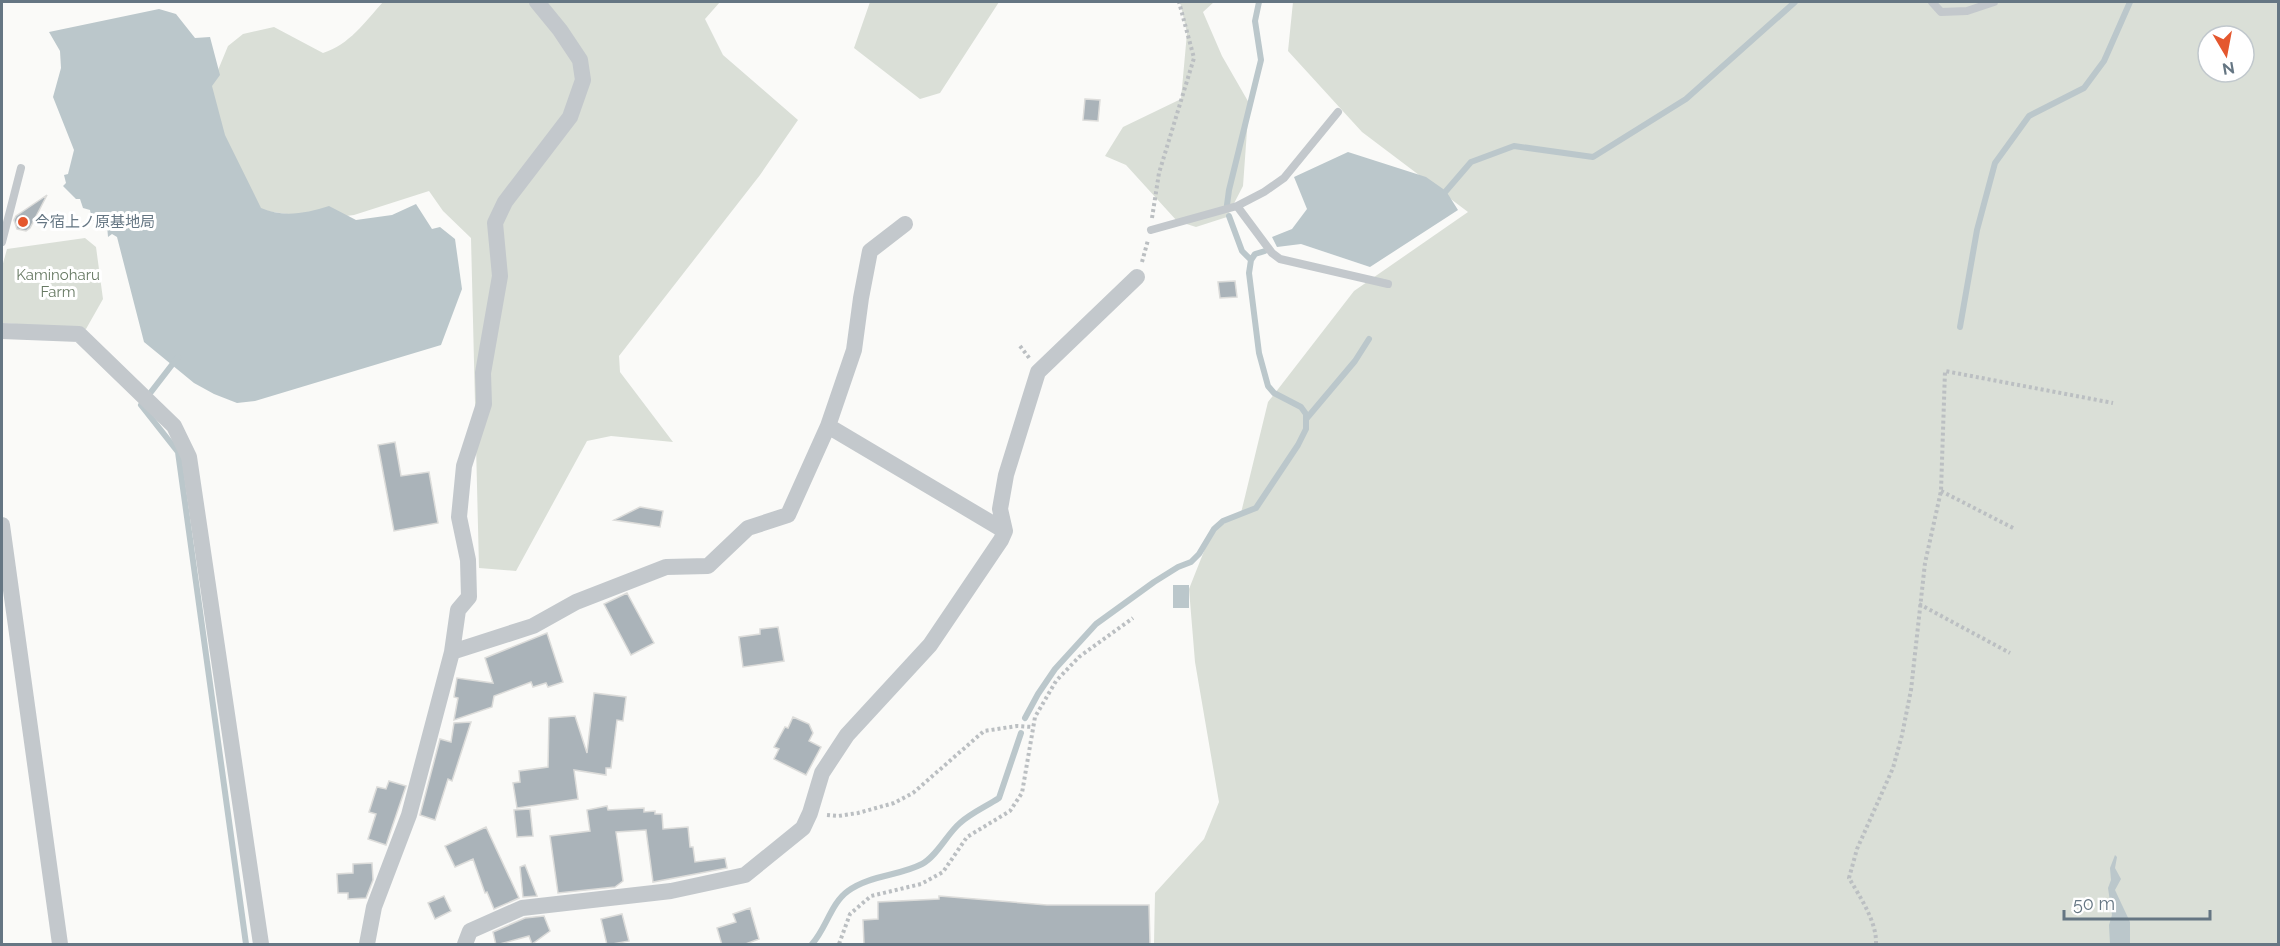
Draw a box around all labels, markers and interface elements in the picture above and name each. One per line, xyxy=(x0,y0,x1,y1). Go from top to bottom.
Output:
north arrow xyxy=(2196,24,2256,84)
text: N xyxy=(2221,58,2236,79)
place label: 今宿上ノ原基地局 xyxy=(35,213,155,231)
marker: 今宿上ノ原基地局 xyxy=(16,215,30,229)
park label: Kaminoharu Farm xyxy=(16,266,100,301)
scale bar xyxy=(2064,883,2210,921)
text: 50 m xyxy=(2073,893,2115,914)

